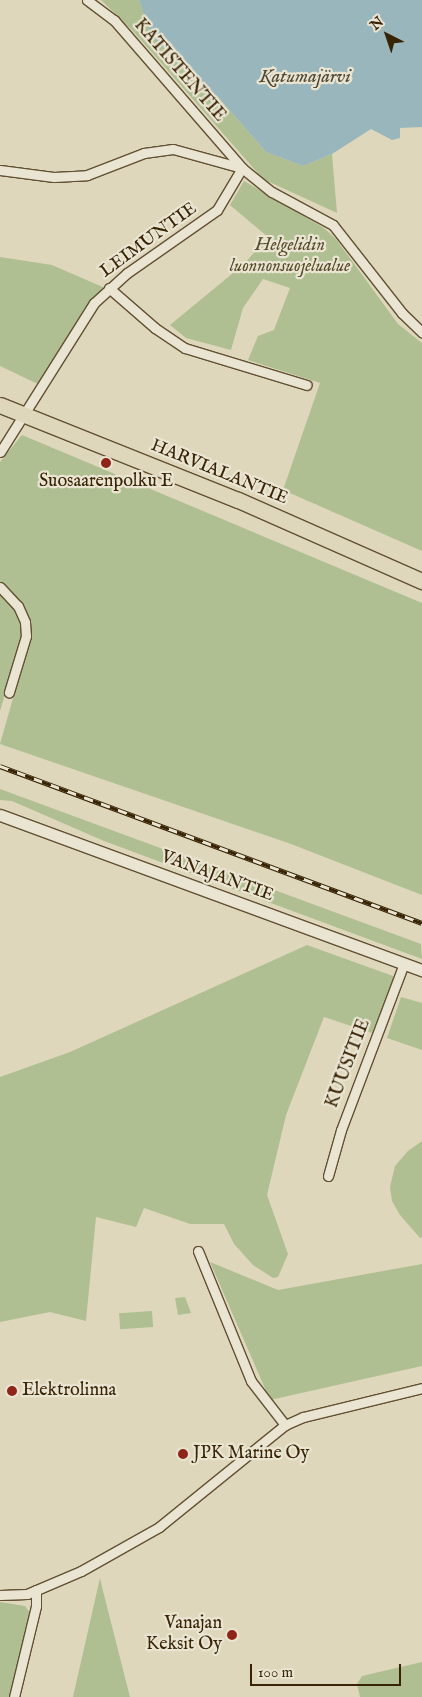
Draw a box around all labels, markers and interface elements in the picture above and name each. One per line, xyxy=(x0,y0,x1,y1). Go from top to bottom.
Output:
north arrow xyxy=(362,10,412,60)
text: N xyxy=(367,13,388,34)
street label: KATISTENTIE xyxy=(128,15,230,127)
water label: Katumajärvi xyxy=(259,67,351,89)
street label: LEIMUNTIE xyxy=(97,199,201,283)
park label: Helgelidin luonnonsuojelualue xyxy=(230,236,350,278)
street label: HARVIALANTIE xyxy=(147,436,291,510)
marker: Suosaarenpolku E xyxy=(100,457,112,469)
place label: Suosaarenpolku E xyxy=(39,471,173,493)
street label: VANAJANTIE xyxy=(158,847,276,907)
street label: KUUSITIE xyxy=(322,1017,376,1111)
place label: Elektrolinna xyxy=(22,1380,116,1402)
marker: Elektrolinna xyxy=(6,1385,18,1397)
place label: JPK Marine Oy xyxy=(193,1443,309,1465)
marker: JPK Marine Oy xyxy=(177,1448,189,1460)
place label: Vanajan Keksit Oy xyxy=(146,1614,222,1656)
marker: Vanajan Keksit Oy xyxy=(226,1629,238,1641)
scale bar xyxy=(252,1654,403,1686)
text: 100 m xyxy=(258,1663,293,1682)

